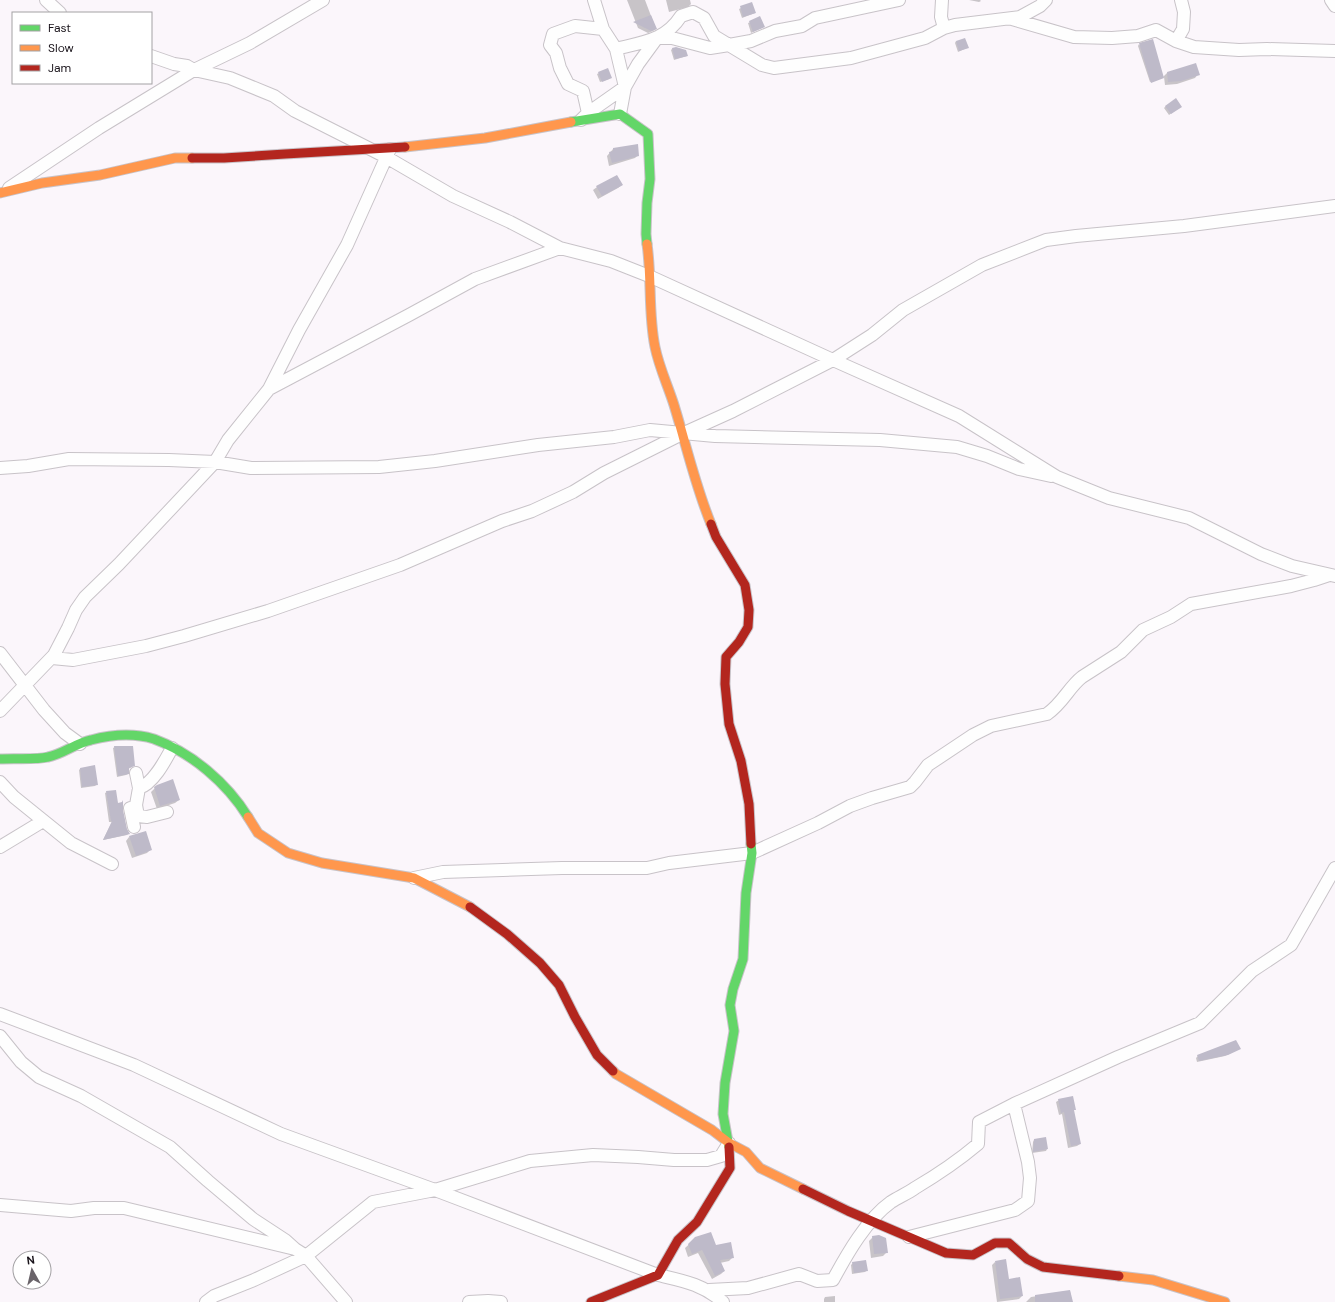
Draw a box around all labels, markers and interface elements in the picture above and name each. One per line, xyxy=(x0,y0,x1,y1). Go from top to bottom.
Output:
legend xyxy=(12,12,152,84)
text: Fast xyxy=(48,20,71,36)
text: Slow xyxy=(48,40,74,56)
text: Jam xyxy=(48,60,71,76)
north arrow xyxy=(12,1250,52,1290)
text: N xyxy=(26,1253,36,1268)

